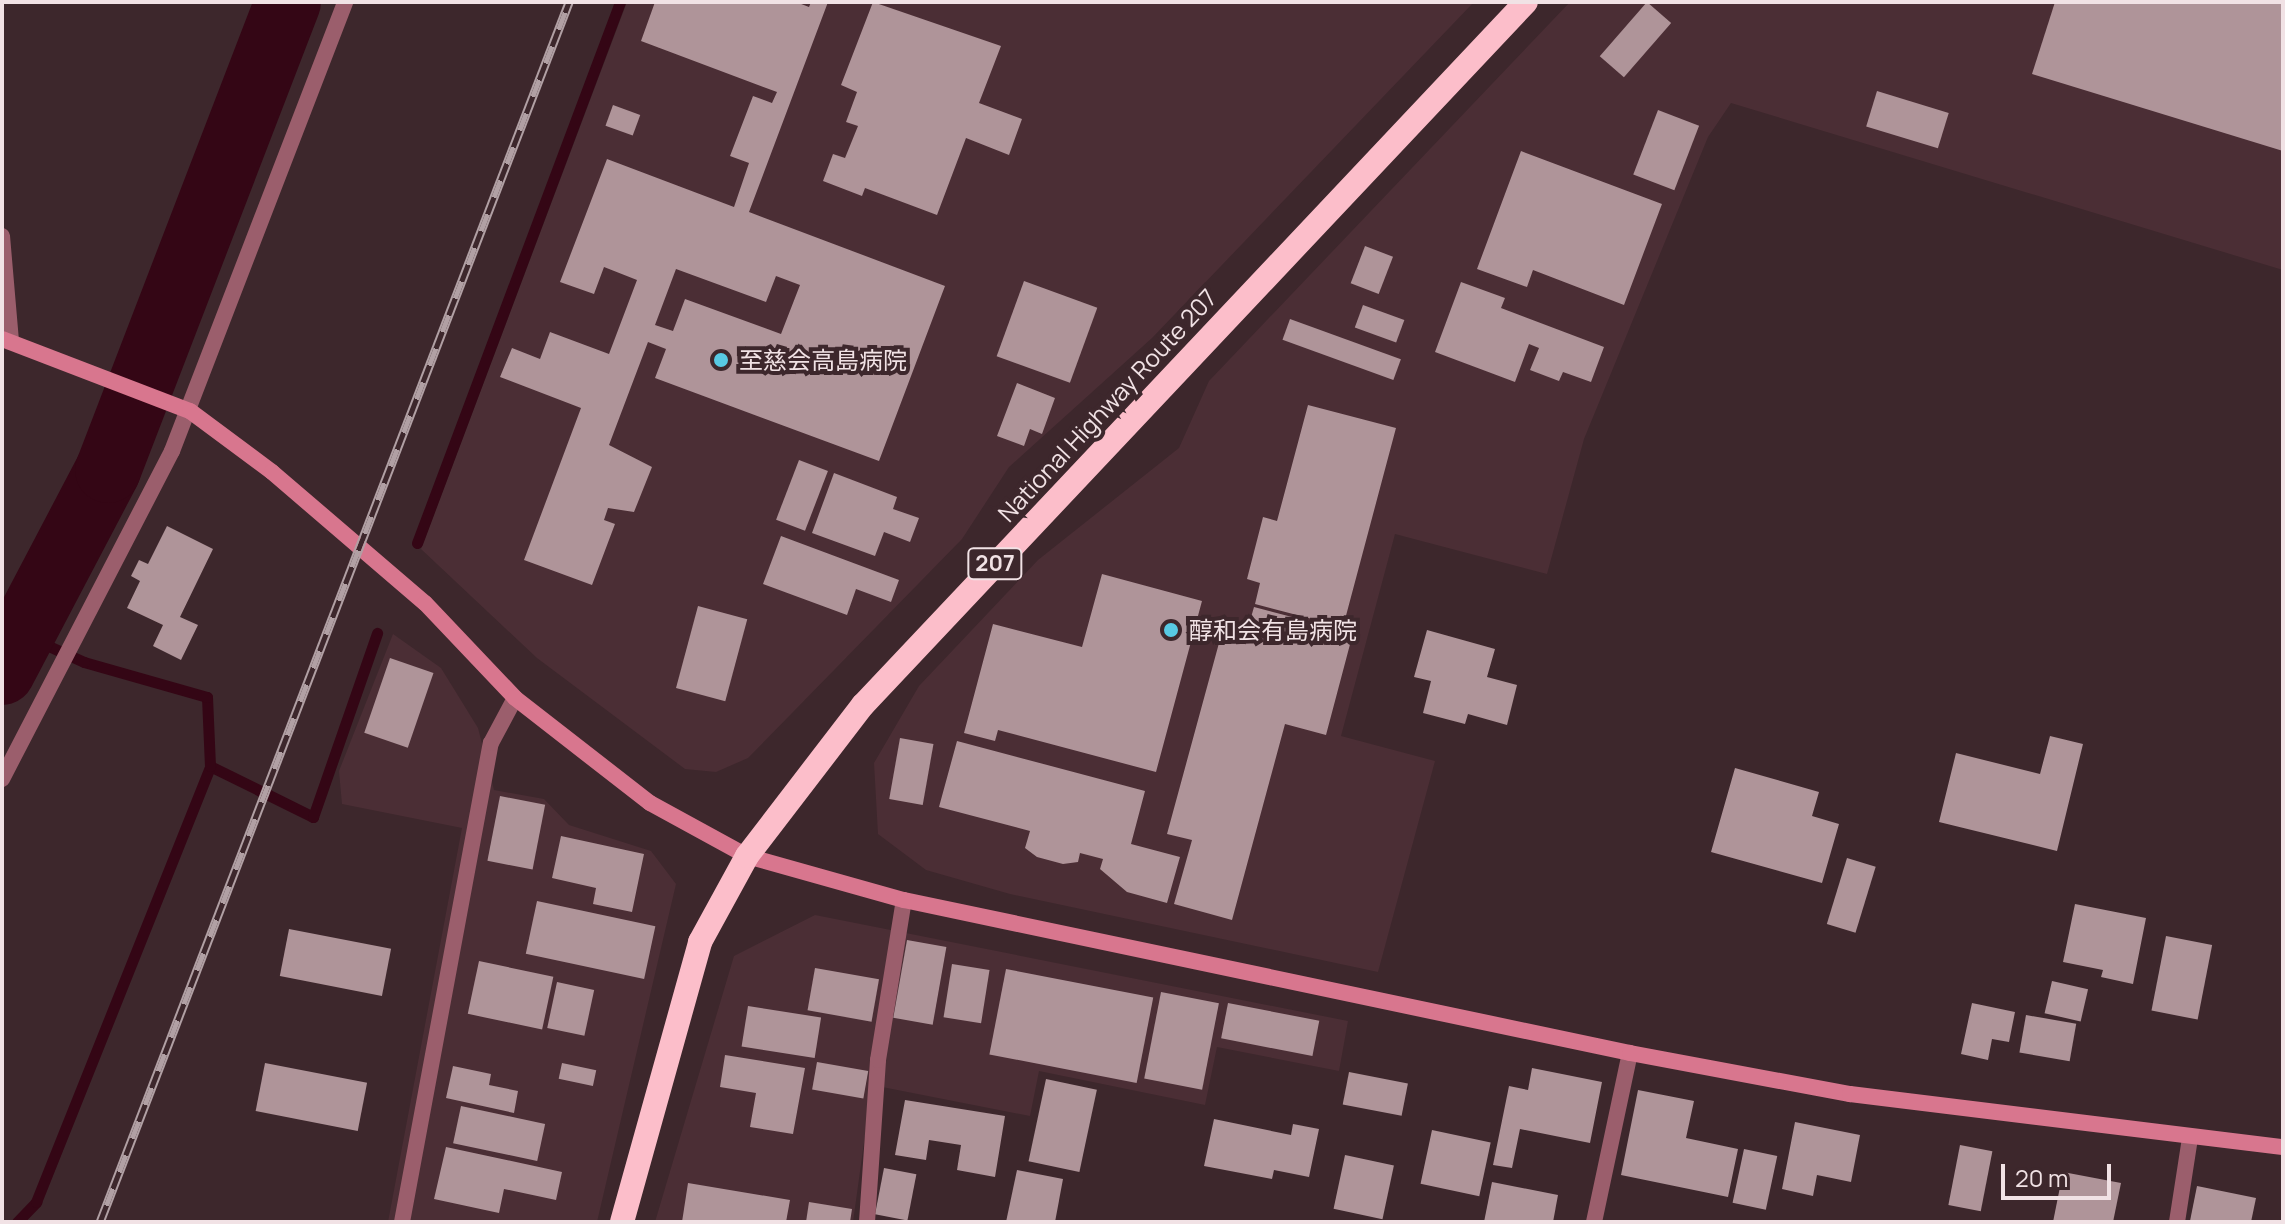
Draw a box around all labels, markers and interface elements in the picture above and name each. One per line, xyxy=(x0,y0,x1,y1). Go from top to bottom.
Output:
street label: National Highway Route 207 xyxy=(992,283,1222,527)
place label: 至慈会高島病院 xyxy=(739,346,907,374)
marker: 至慈会高島病院 xyxy=(710,349,732,371)
road number: 207 xyxy=(967,546,1023,582)
place label: 醇和会有島病院 xyxy=(1189,616,1357,644)
marker: 醇和会有島病院 xyxy=(1160,619,1182,641)
scale bar xyxy=(2005,1148,2115,1198)
text: 20 m xyxy=(2015,1161,2068,1194)

